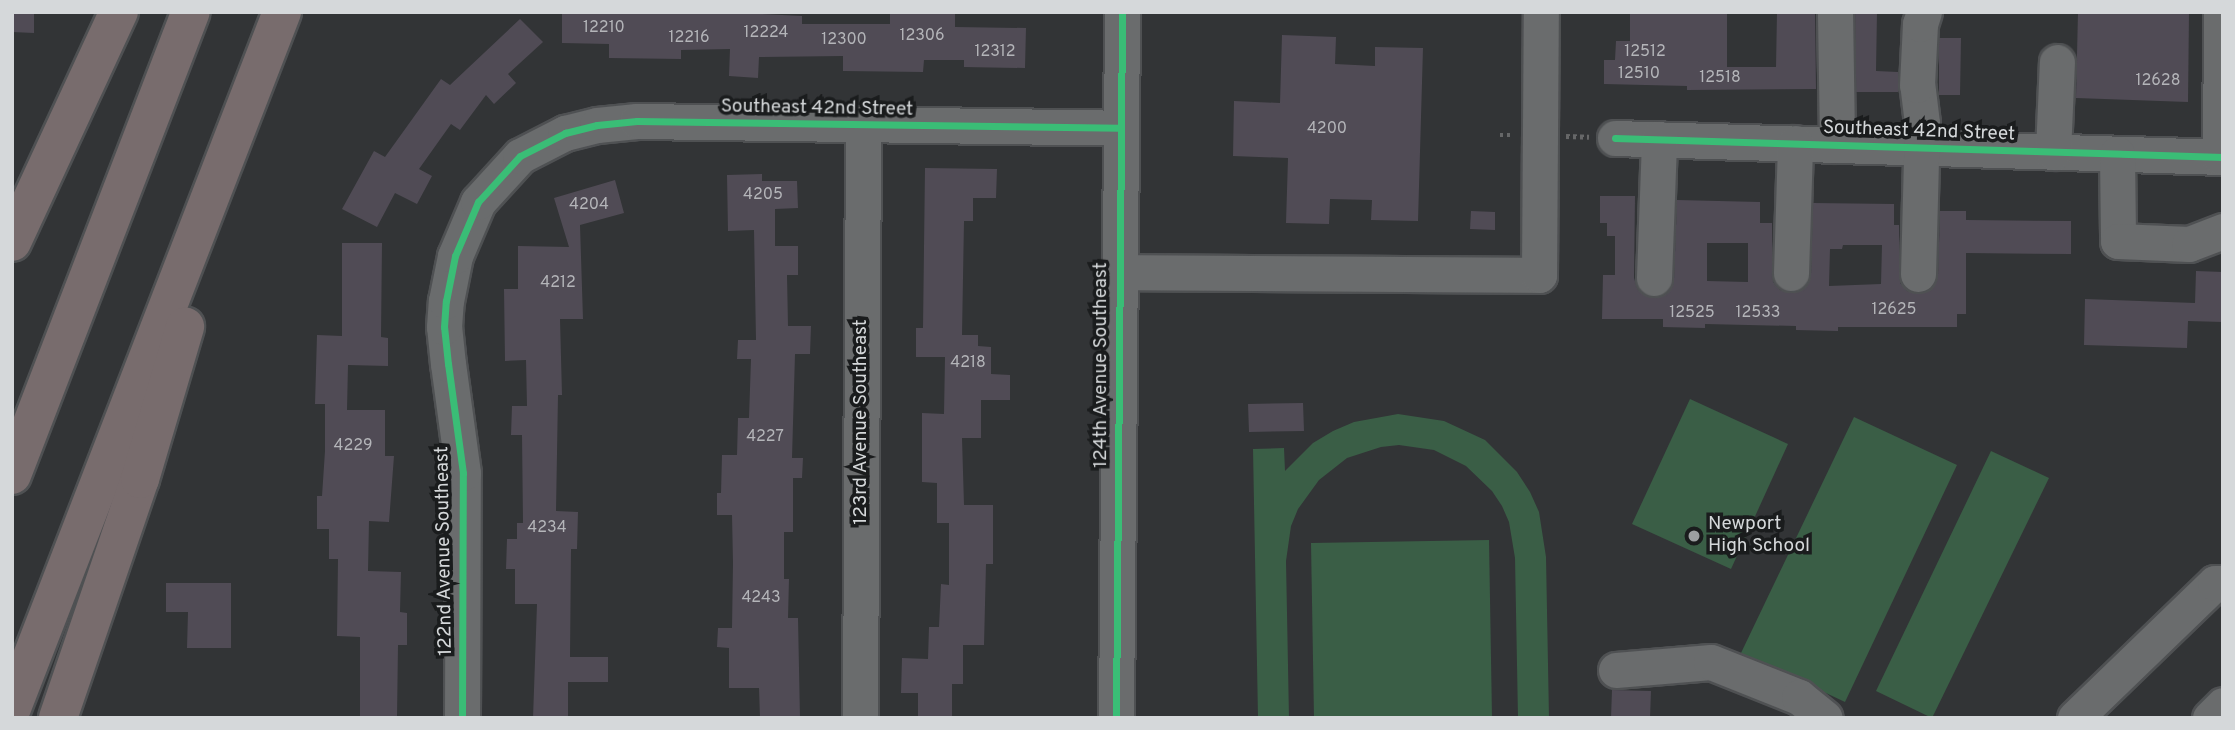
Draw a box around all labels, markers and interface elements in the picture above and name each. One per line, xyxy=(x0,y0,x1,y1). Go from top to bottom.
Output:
house number: 12210 xyxy=(583,18,625,38)
house number: 12224 xyxy=(743,23,789,43)
house number: 12306 xyxy=(899,26,945,46)
house number: 12216 xyxy=(668,28,710,48)
house number: 12300 xyxy=(821,30,867,50)
house number: 12312 xyxy=(974,42,1016,62)
house number: 12512 xyxy=(1624,42,1666,62)
house number: 12510 xyxy=(1618,64,1660,84)
house number: 12518 xyxy=(1699,68,1741,88)
house number: 12628 xyxy=(2136,71,2180,91)
street label: Southeast 42nd Street xyxy=(721,96,913,122)
street label: Southeast 42nd Street xyxy=(1822,117,2016,147)
house number: 4200 xyxy=(1307,119,1347,139)
house number: 4205 xyxy=(743,185,783,205)
house number: 4204 xyxy=(569,195,609,215)
street label: 124th Avenue Southeast xyxy=(1091,262,1113,468)
house number: 4212 xyxy=(540,273,576,293)
house number: 12625 xyxy=(1871,300,1917,320)
house number: 12525 xyxy=(1669,303,1715,323)
house number: 12533 xyxy=(1736,303,1780,323)
street label: 123rd Avenue Southeast xyxy=(851,319,873,525)
house number: 4218 xyxy=(950,353,986,373)
house number: 4227 xyxy=(746,427,784,447)
house number: 4229 xyxy=(333,436,373,456)
street label: 122nd Avenue Southeast xyxy=(432,446,458,656)
place label: Newport High School xyxy=(1708,514,1810,558)
house number: 4234 xyxy=(527,518,567,538)
marker: Newport High School xyxy=(1686,528,1702,544)
house number: 4243 xyxy=(741,588,781,608)

